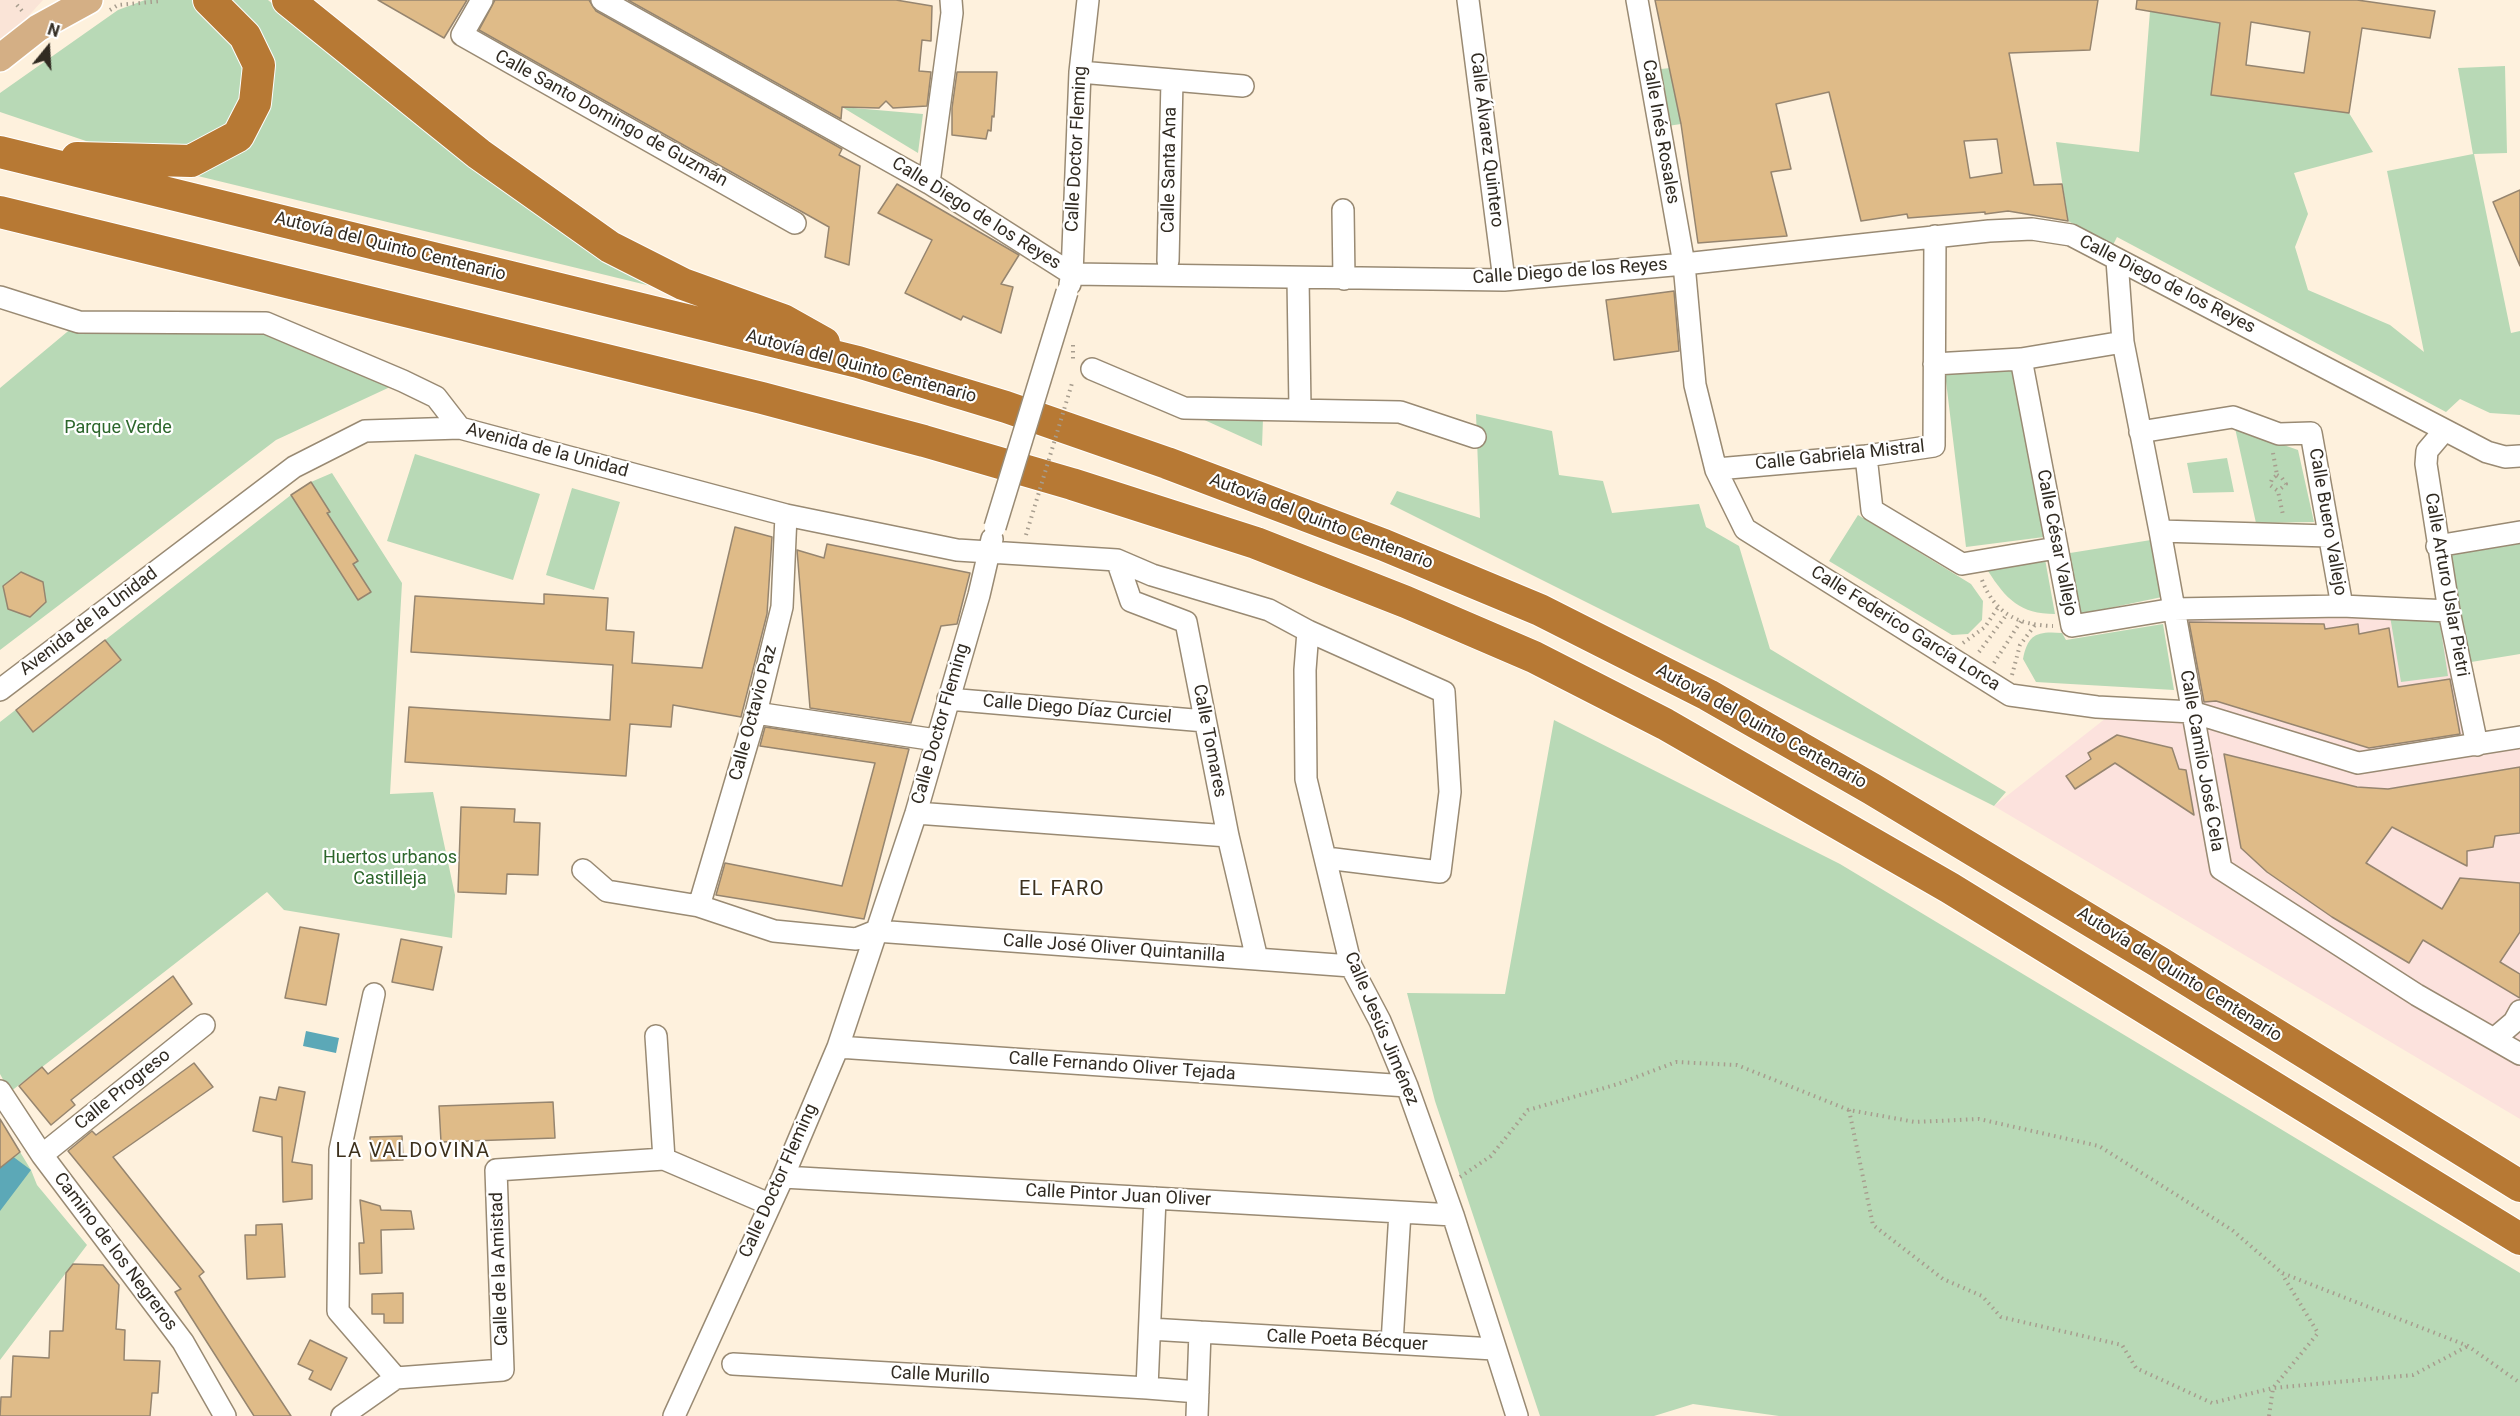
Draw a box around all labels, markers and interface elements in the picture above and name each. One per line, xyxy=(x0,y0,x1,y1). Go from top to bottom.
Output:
north arrow xyxy=(18,18,78,78)
text: N xyxy=(45,20,62,41)
street label: Calle Santo Domingo de Guzmán xyxy=(491,46,731,192)
street label: Calle Álvarez Quintero xyxy=(1465,51,1507,229)
street label: Calle Inés Rosales xyxy=(1637,58,1683,206)
street label: Calle Doctor Fleming xyxy=(1062,65,1092,233)
street label: Calle Santa Ana xyxy=(1158,107,1182,233)
street label: Calle Diego de los Reyes xyxy=(888,153,1064,275)
street label: Autovía del Quinto Centenario xyxy=(272,208,508,286)
street label: Calle Diego de los Reyes xyxy=(2075,231,2259,339)
street label: Calle Diego de los Reyes xyxy=(1472,254,1668,290)
street label: Autovía del Quinto Centenario xyxy=(743,326,979,408)
park label: Parque Verde xyxy=(64,417,172,439)
street label: Avenida de la Unidad xyxy=(464,419,630,483)
street label: Calle Gabriela Mistral xyxy=(1754,436,1926,476)
street label: Calle Buero Vallejo xyxy=(2303,447,2351,597)
street label: Calle César Vallejo xyxy=(2031,468,2081,618)
street label: Autovía del Quinto Centenario xyxy=(1206,469,1436,575)
street label: Calle Arturo Uslar Pietri xyxy=(2419,491,2473,679)
street label: Calle Federico García Lorca xyxy=(1806,562,2004,696)
street label: Avenida de la Unidad xyxy=(16,563,162,681)
street label: Calle Doctor Fleming xyxy=(908,641,974,807)
street label: Calle Octavio Paz xyxy=(726,643,782,783)
street label: Autovía del Quinto Centenario xyxy=(1652,660,1870,794)
street label: Calle Camilo José Cela xyxy=(2174,669,2228,853)
street label: Calle Tomares xyxy=(1187,683,1231,799)
street label: Calle Diego Díaz Curciel xyxy=(982,691,1172,729)
park label: Huertos urbanos Castilleja xyxy=(323,847,457,890)
district label: EL FARO xyxy=(1019,878,1105,902)
street label: Autovía del Quinto Centenario xyxy=(2073,903,2285,1047)
street label: Calle José Oliver Quintanilla xyxy=(1002,930,1226,968)
street label: Calle Jesús Jiménez xyxy=(1339,949,1423,1109)
street label: Calle Progreso xyxy=(71,1045,175,1135)
street label: Calle Fernando Oliver Tejada xyxy=(1008,1048,1236,1086)
street label: Calle Doctor Fleming xyxy=(735,1101,823,1261)
district label: LA VALDOVINA xyxy=(335,1140,491,1164)
street label: Camino de los Negreros xyxy=(48,1169,182,1335)
street label: Calle Pintor Juan Oliver xyxy=(1025,1180,1211,1212)
street label: Calle de la Amistad xyxy=(487,1192,513,1346)
street label: Calle Poeta Bécquer xyxy=(1266,1326,1428,1356)
street label: Calle Murillo xyxy=(890,1363,990,1389)

